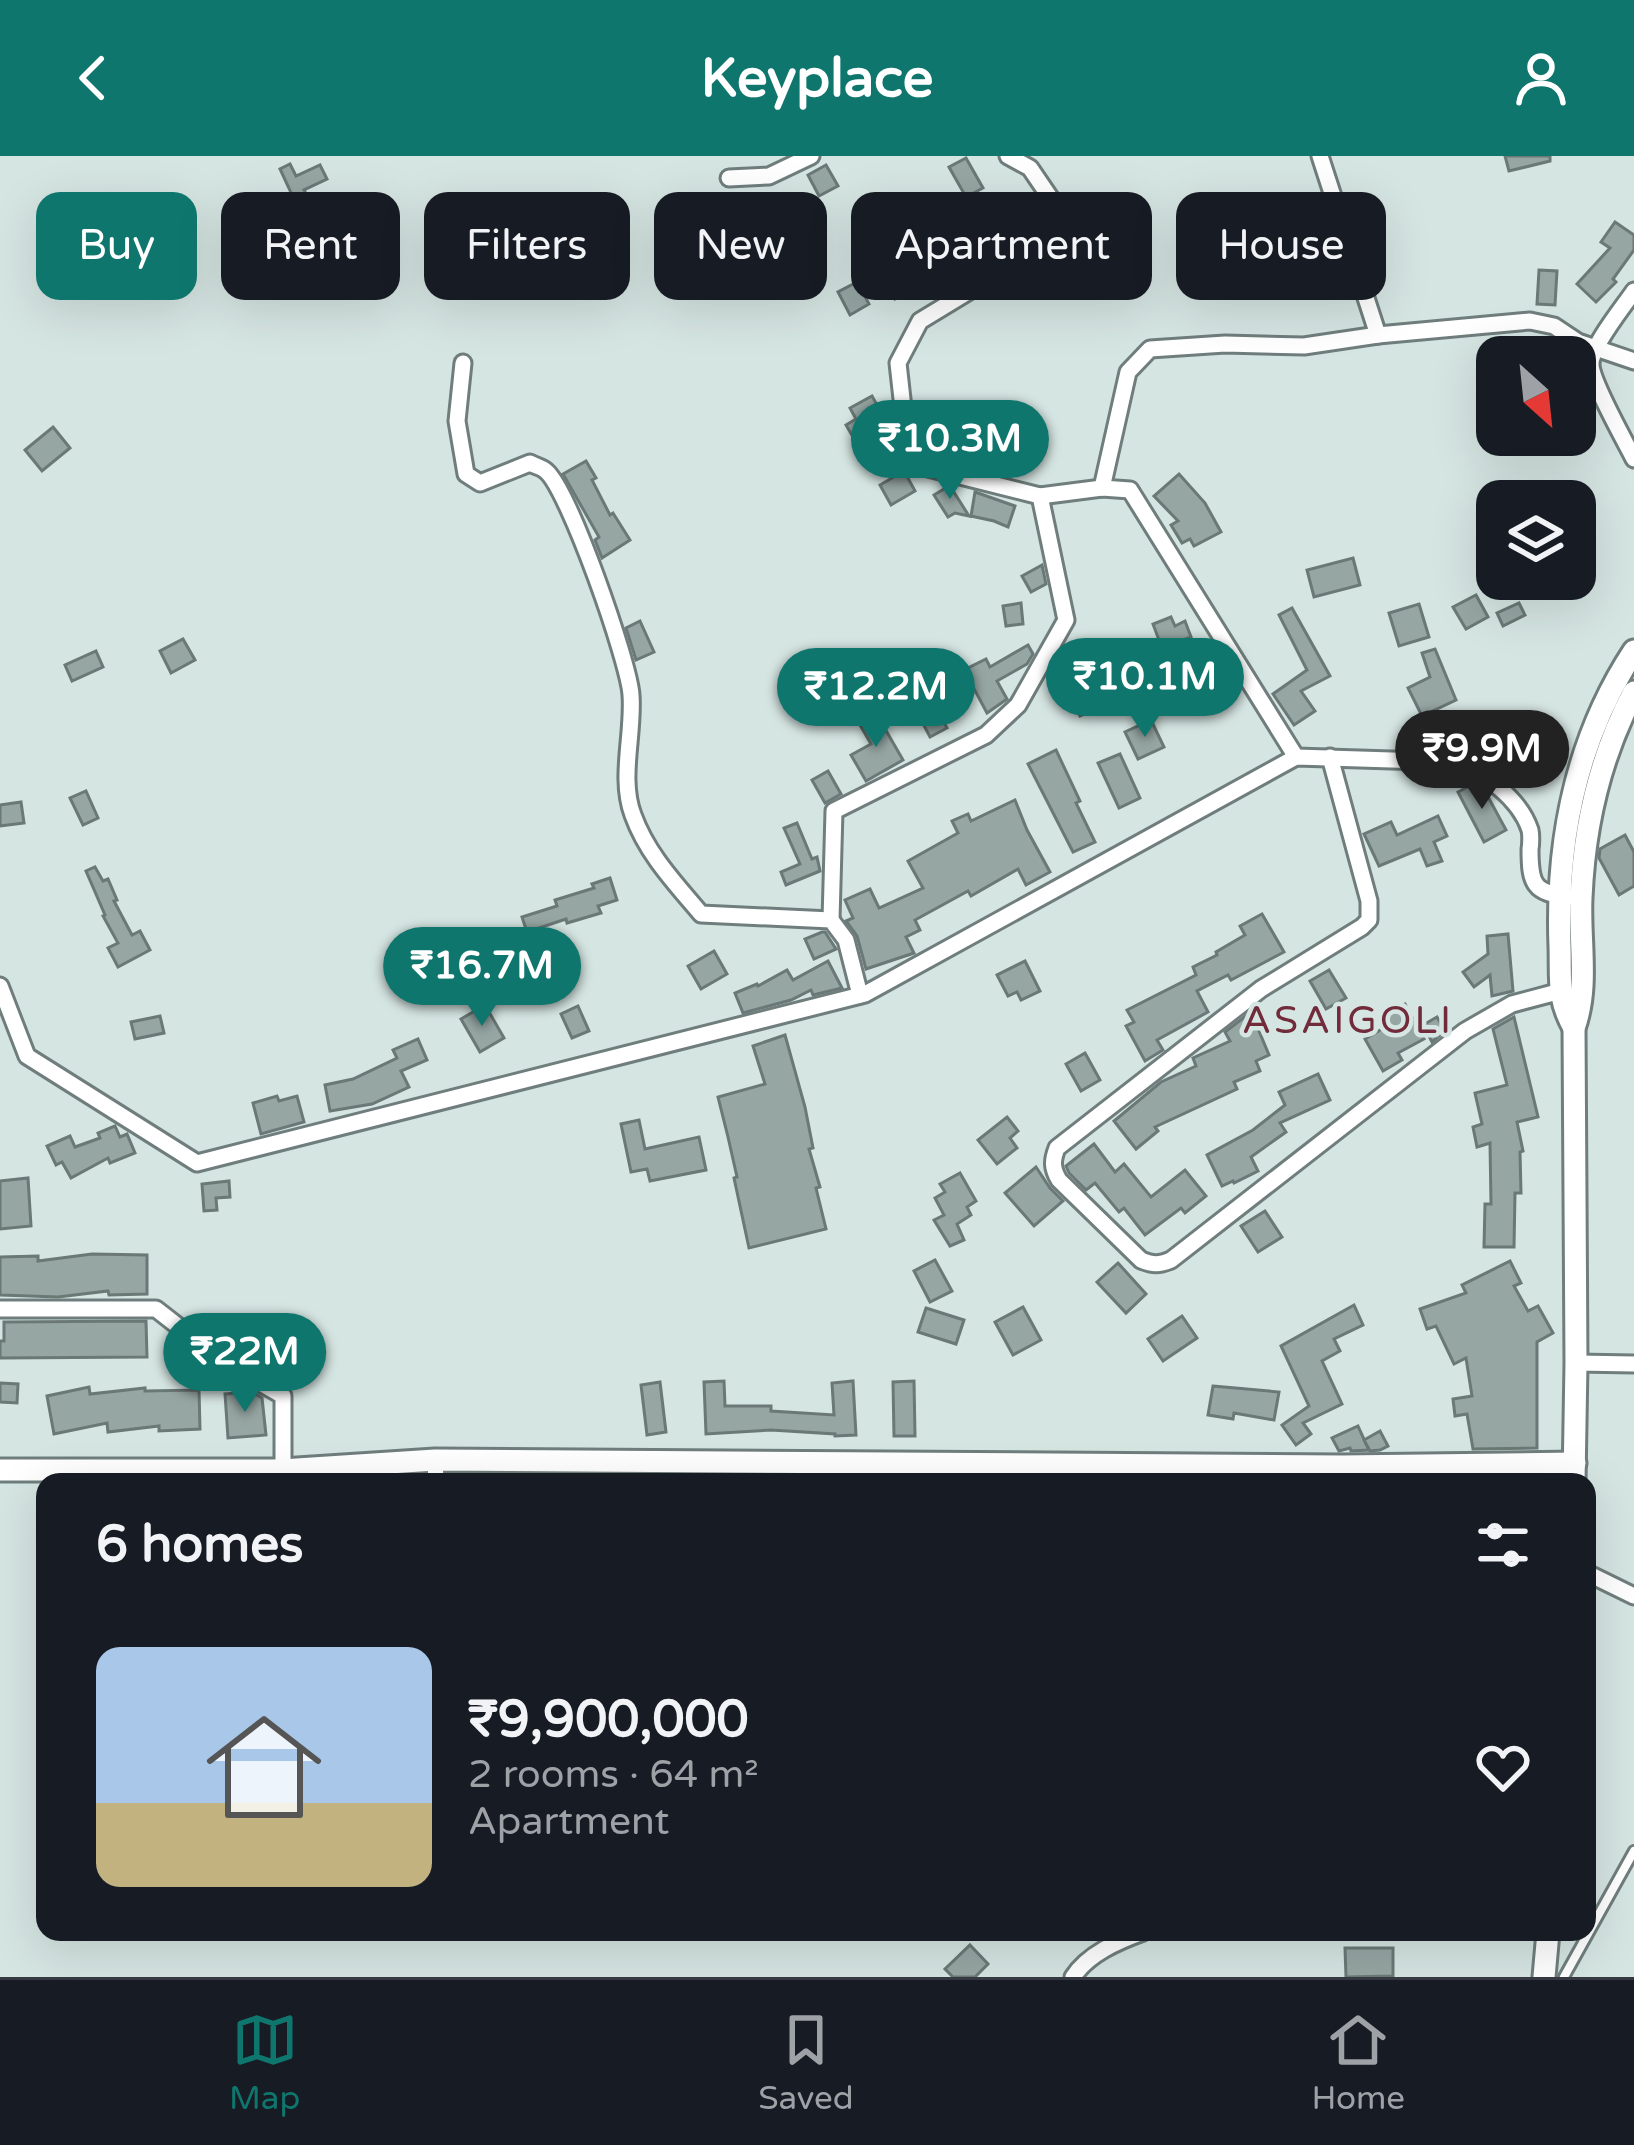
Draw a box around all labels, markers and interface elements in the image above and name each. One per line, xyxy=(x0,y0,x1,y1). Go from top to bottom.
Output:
icon: back xyxy=(60,45,126,111)
icon: person xyxy=(1508,45,1574,111)
text: Keyplace xyxy=(701,46,933,111)
chip: Buy xyxy=(36,192,197,300)
chip: Rent xyxy=(221,192,400,300)
chip: Filters xyxy=(424,192,630,300)
chip: New xyxy=(654,192,827,300)
chip: Apartment xyxy=(851,192,1152,300)
chip: House xyxy=(1176,192,1386,300)
north arrow xyxy=(1476,336,1596,456)
map controls xyxy=(1476,336,1596,600)
pin: ₹10.3M xyxy=(852,400,1048,502)
text: ₹10.3M xyxy=(878,415,1022,462)
button: layers xyxy=(1476,480,1596,600)
pin: ₹10.1M xyxy=(1047,638,1243,740)
pin: ₹12.2M xyxy=(778,648,974,750)
text: ₹10.1M xyxy=(1073,653,1217,700)
text: ₹12.2M xyxy=(804,663,948,710)
pin: ₹9.9M xyxy=(1398,710,1566,812)
text: ₹9.9M xyxy=(1422,725,1542,772)
pin: ₹16.7M xyxy=(384,927,580,1029)
text: ₹16.7M xyxy=(410,942,554,989)
district label: ASAIGOLI xyxy=(1242,997,1454,1044)
pin: ₹22M xyxy=(174,1313,316,1415)
text: ₹22M xyxy=(190,1328,300,1375)
icon: filters xyxy=(1470,1512,1536,1578)
text: 6 homes xyxy=(96,1514,304,1576)
text: ₹9,900,000 xyxy=(468,1689,749,1751)
icon: home xyxy=(192,1695,336,1839)
icon: heart xyxy=(1470,1734,1536,1800)
text: 2 rooms · 64 m² xyxy=(468,1751,759,1798)
text: Apartment xyxy=(468,1798,669,1845)
tab: Map xyxy=(229,2007,300,2118)
tab: Saved xyxy=(758,2007,854,2118)
tab: Home xyxy=(1312,2007,1405,2118)

